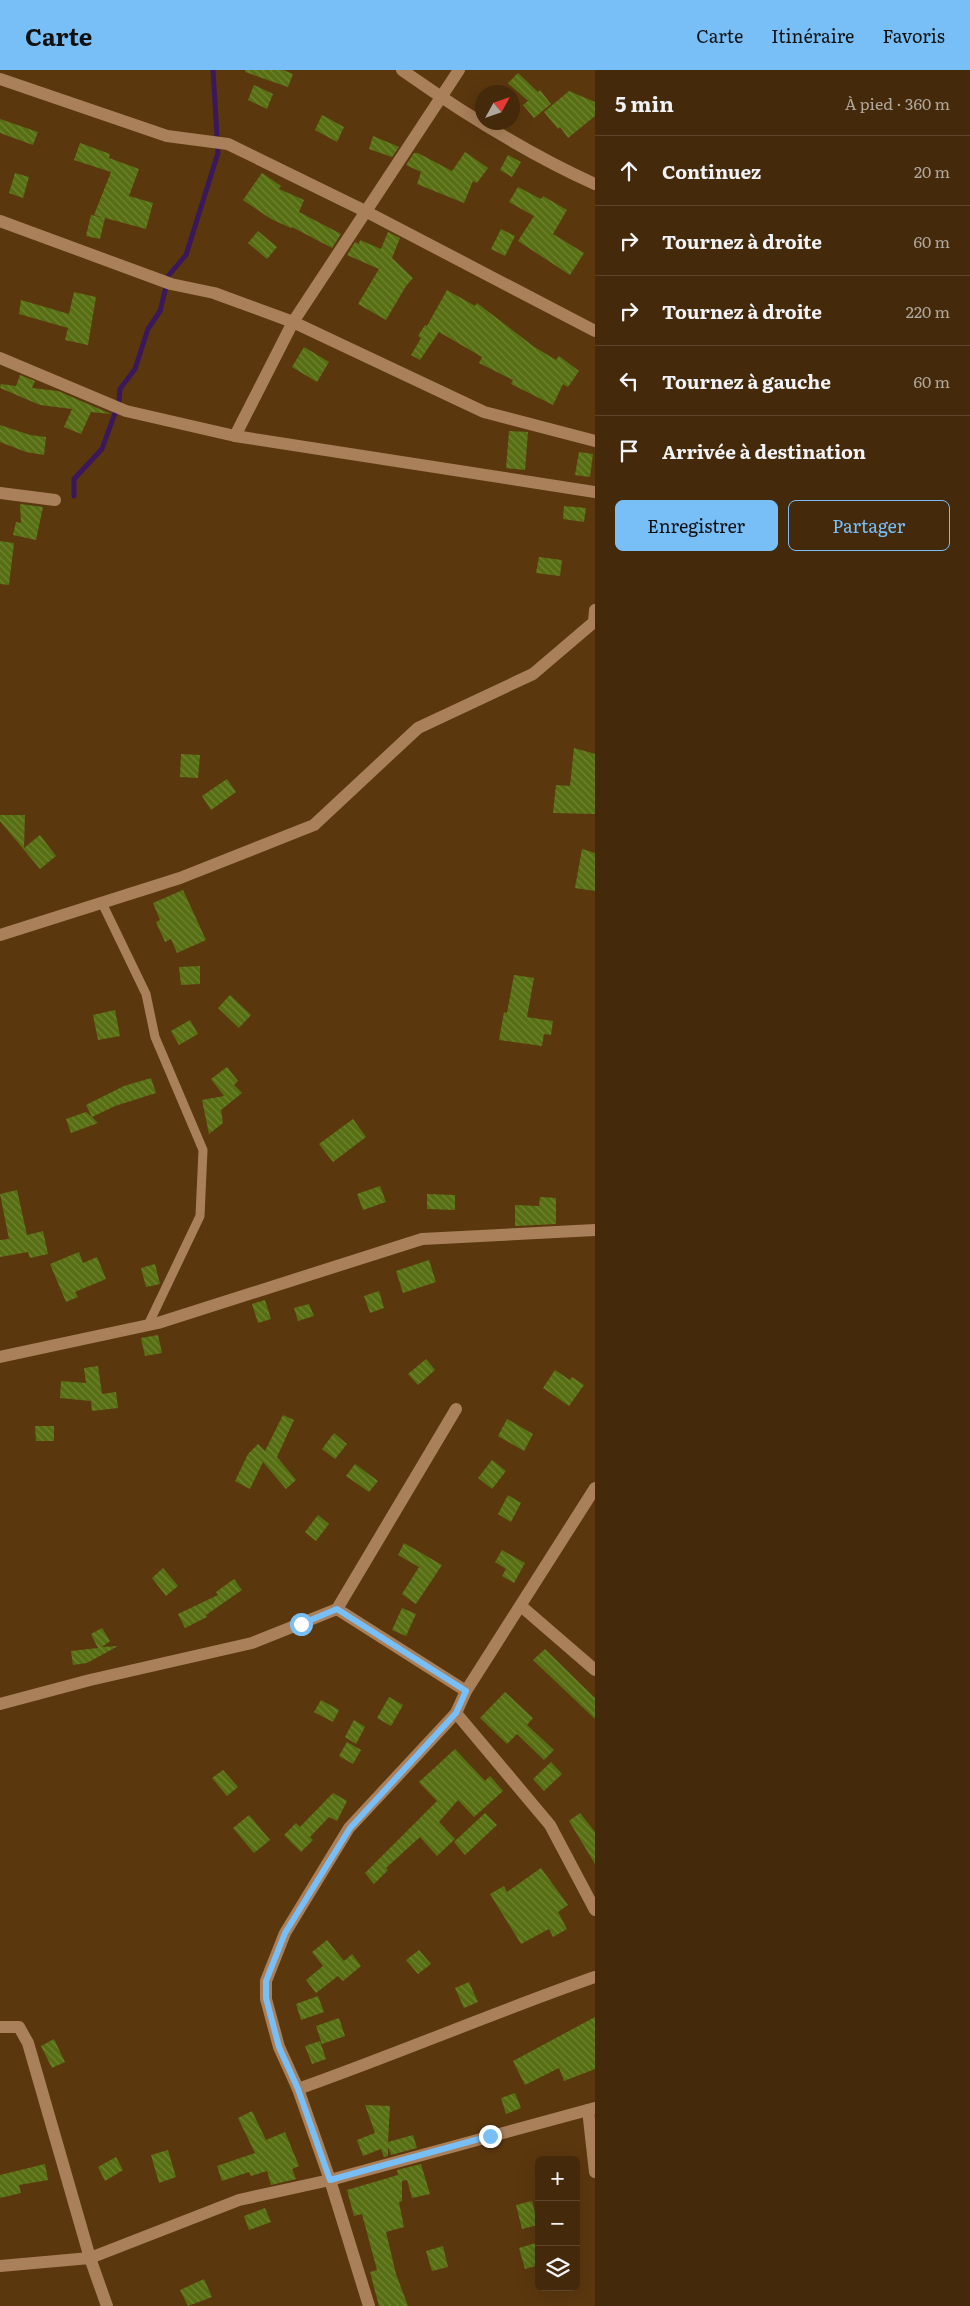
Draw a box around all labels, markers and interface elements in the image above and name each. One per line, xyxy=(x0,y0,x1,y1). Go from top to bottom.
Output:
text: Carte xyxy=(25,18,92,53)
text: Carte xyxy=(696,22,743,49)
text: Itinéraire xyxy=(771,22,854,49)
text: Favoris xyxy=(882,22,945,49)
north arrow xyxy=(475,85,520,130)
text: 5 min xyxy=(615,87,674,118)
text: À pied · 360 m xyxy=(845,91,950,115)
icon: ahead xyxy=(615,157,643,185)
text: Continuez xyxy=(662,157,761,185)
text: 20 m xyxy=(914,159,950,183)
icon: right xyxy=(615,227,643,255)
text: Tournez à droite xyxy=(662,227,822,255)
text: 60 m xyxy=(913,229,950,253)
icon: right xyxy=(615,297,643,325)
text: Tournez à droite xyxy=(662,297,822,325)
text: 220 m xyxy=(906,299,950,323)
icon: left xyxy=(615,367,643,395)
text: Tournez à gauche xyxy=(662,367,831,395)
text: 60 m xyxy=(913,369,950,393)
icon: arrive xyxy=(615,437,643,465)
text: Arrivée à destination xyxy=(662,437,866,465)
button: Enregistrer xyxy=(615,500,778,551)
button: Partager xyxy=(788,500,950,551)
route start xyxy=(290,1613,313,1636)
route end xyxy=(479,2125,502,2148)
map controls xyxy=(535,2156,580,2291)
button: + xyxy=(535,2156,580,2201)
button: − xyxy=(535,2201,580,2246)
button: layers xyxy=(535,2246,580,2291)

